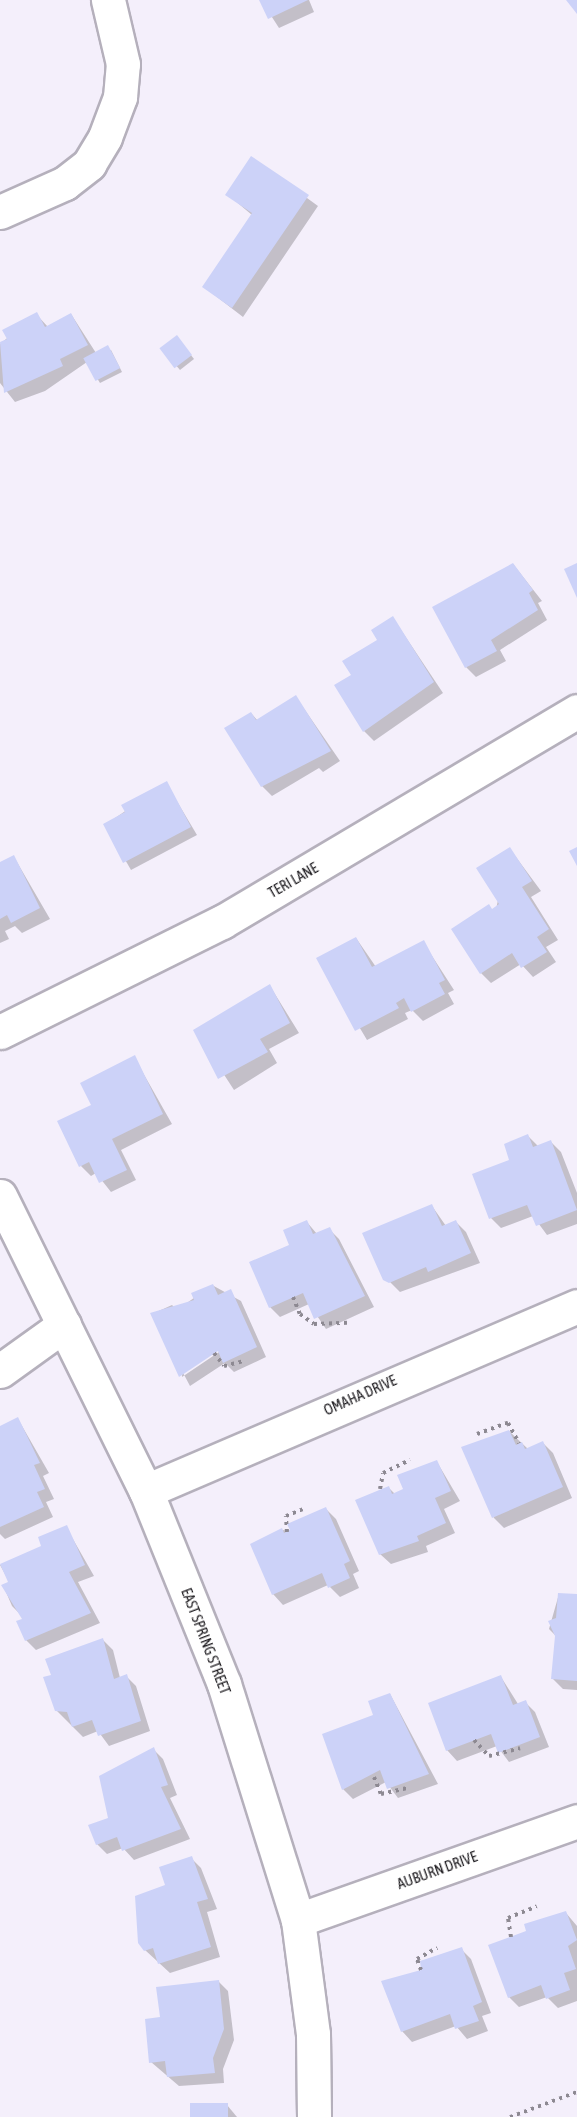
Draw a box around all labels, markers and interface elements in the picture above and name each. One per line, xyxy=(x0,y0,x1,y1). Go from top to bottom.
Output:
street label: TERI LANE xyxy=(265,859,321,901)
street label: OMAHA DRIVE xyxy=(321,1371,399,1419)
street label: EAST SPRING STREET xyxy=(177,1585,235,1697)
street label: AUBURN DRIVE xyxy=(394,1847,480,1893)

